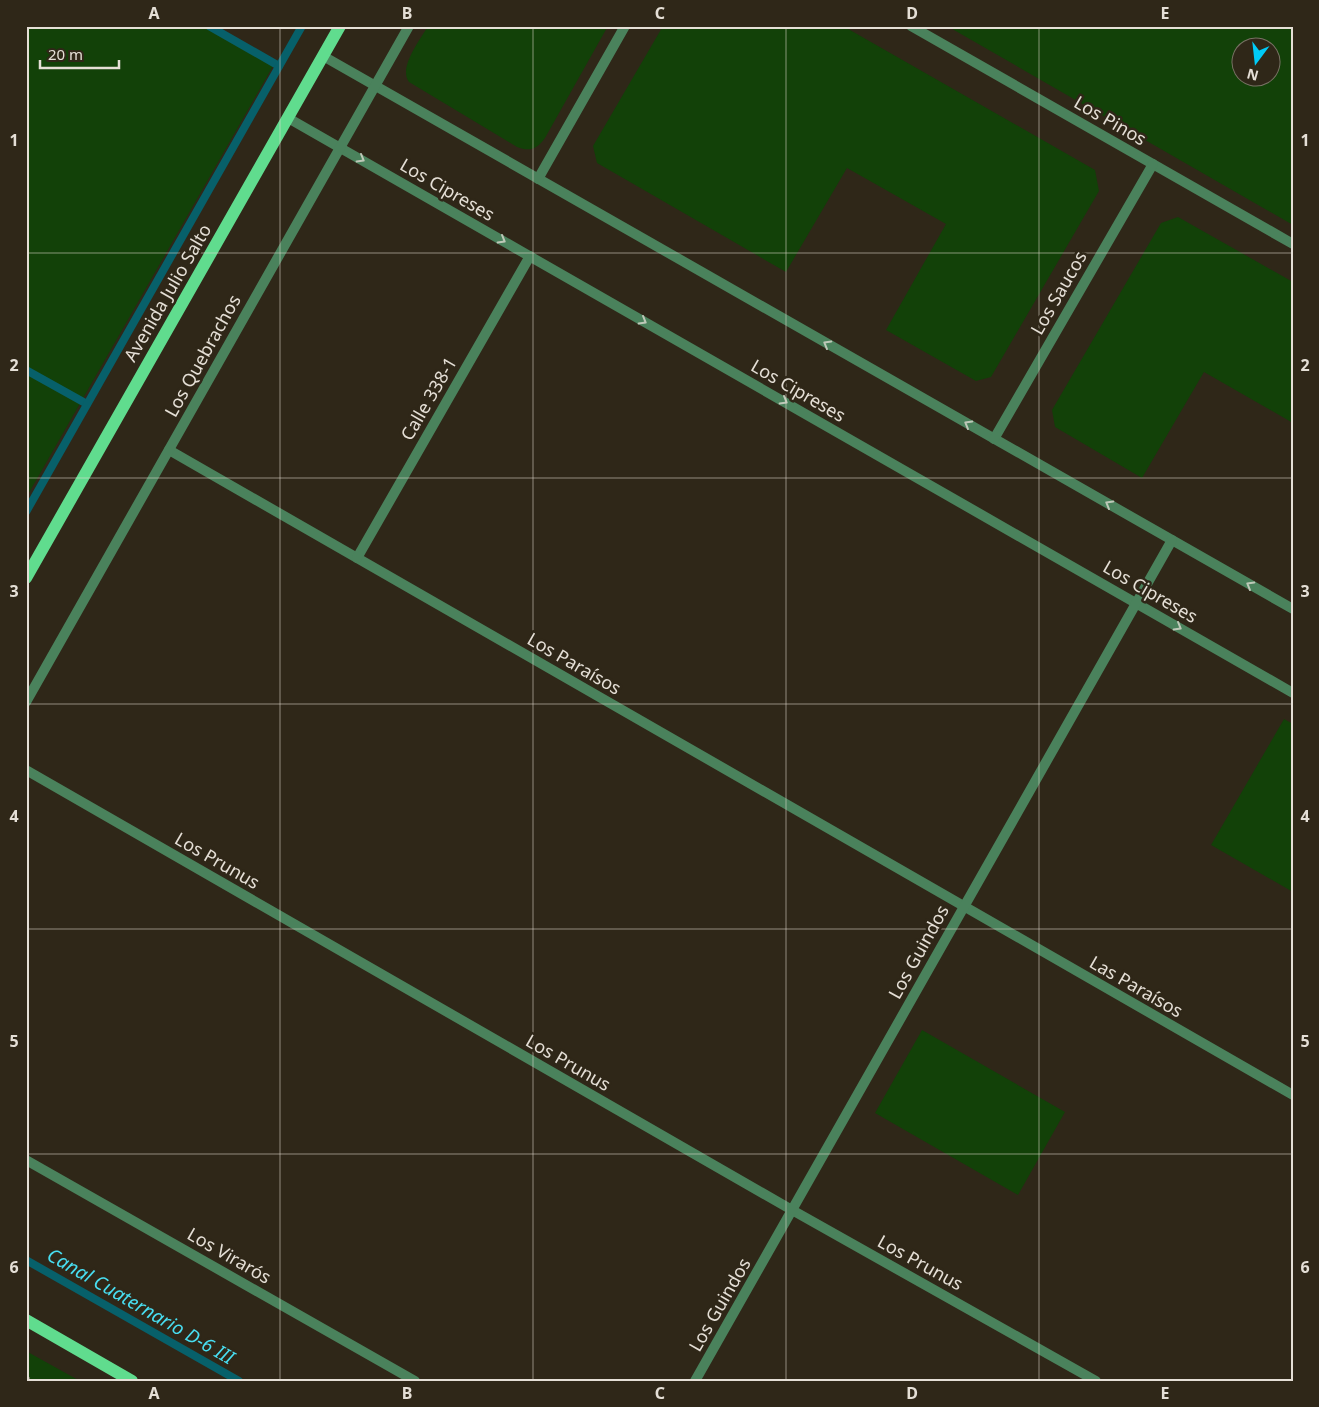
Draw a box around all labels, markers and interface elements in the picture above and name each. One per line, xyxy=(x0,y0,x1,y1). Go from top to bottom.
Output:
text: A xyxy=(148,2,160,24)
text: B xyxy=(402,2,412,24)
text: C xyxy=(655,2,665,24)
text: D xyxy=(906,2,918,24)
text: E xyxy=(1161,2,1170,24)
scale bar xyxy=(40,38,119,70)
north arrow xyxy=(1232,38,1282,88)
text: 20 m xyxy=(48,44,83,64)
text: N xyxy=(1245,64,1260,86)
street label: Los Pinos xyxy=(1070,90,1151,150)
text: 1 xyxy=(9,129,19,151)
text: 1 xyxy=(1300,129,1310,151)
street label: Los Cipreses xyxy=(396,152,499,226)
one-way arrow xyxy=(355,153,364,163)
street label: Avenida Julio Salto xyxy=(118,219,216,366)
one-way arrow xyxy=(496,234,505,244)
street label: Los Saucos xyxy=(1025,246,1092,339)
street label: Los Quebrachos xyxy=(159,290,246,421)
one-way arrow xyxy=(637,314,646,324)
one-way arrow xyxy=(823,340,832,350)
street label: Calle 338-1 xyxy=(395,352,462,445)
street label: Los Cipreses xyxy=(747,353,850,427)
text: 2 xyxy=(9,354,19,376)
text: 2 xyxy=(1300,354,1310,376)
one-way arrow xyxy=(778,395,787,405)
one-way arrow xyxy=(964,420,973,430)
one-way arrow xyxy=(1106,501,1115,511)
street label: Los Cipreses xyxy=(1099,554,1202,628)
text: 3 xyxy=(9,580,19,602)
text: 3 xyxy=(1300,580,1310,602)
one-way arrow xyxy=(1247,581,1256,591)
one-way arrow xyxy=(1173,621,1182,631)
street label: Los Paraísos xyxy=(523,627,626,700)
text: 4 xyxy=(9,805,19,827)
text: 4 xyxy=(1300,805,1310,827)
street label: Los Prunus xyxy=(171,826,264,894)
street label: Los Guindos xyxy=(882,900,954,1003)
street label: Las Paraísos xyxy=(1086,950,1187,1022)
street label: Los Prunus xyxy=(522,1028,615,1096)
text: 5 xyxy=(9,1030,19,1052)
text: 5 xyxy=(1300,1030,1310,1052)
street label: Los Virarós xyxy=(183,1222,276,1289)
street label: Los Prunus xyxy=(874,1229,967,1295)
water label: Canal Cuaternario D-6 III xyxy=(43,1242,241,1371)
street label: Los Guindos xyxy=(683,1253,756,1356)
text: 6 xyxy=(9,1256,19,1278)
text: 6 xyxy=(1300,1256,1310,1278)
text: A xyxy=(148,1382,160,1404)
text: B xyxy=(402,1382,412,1404)
text: C xyxy=(655,1382,665,1404)
text: D xyxy=(906,1382,918,1404)
text: E xyxy=(1161,1382,1170,1404)

